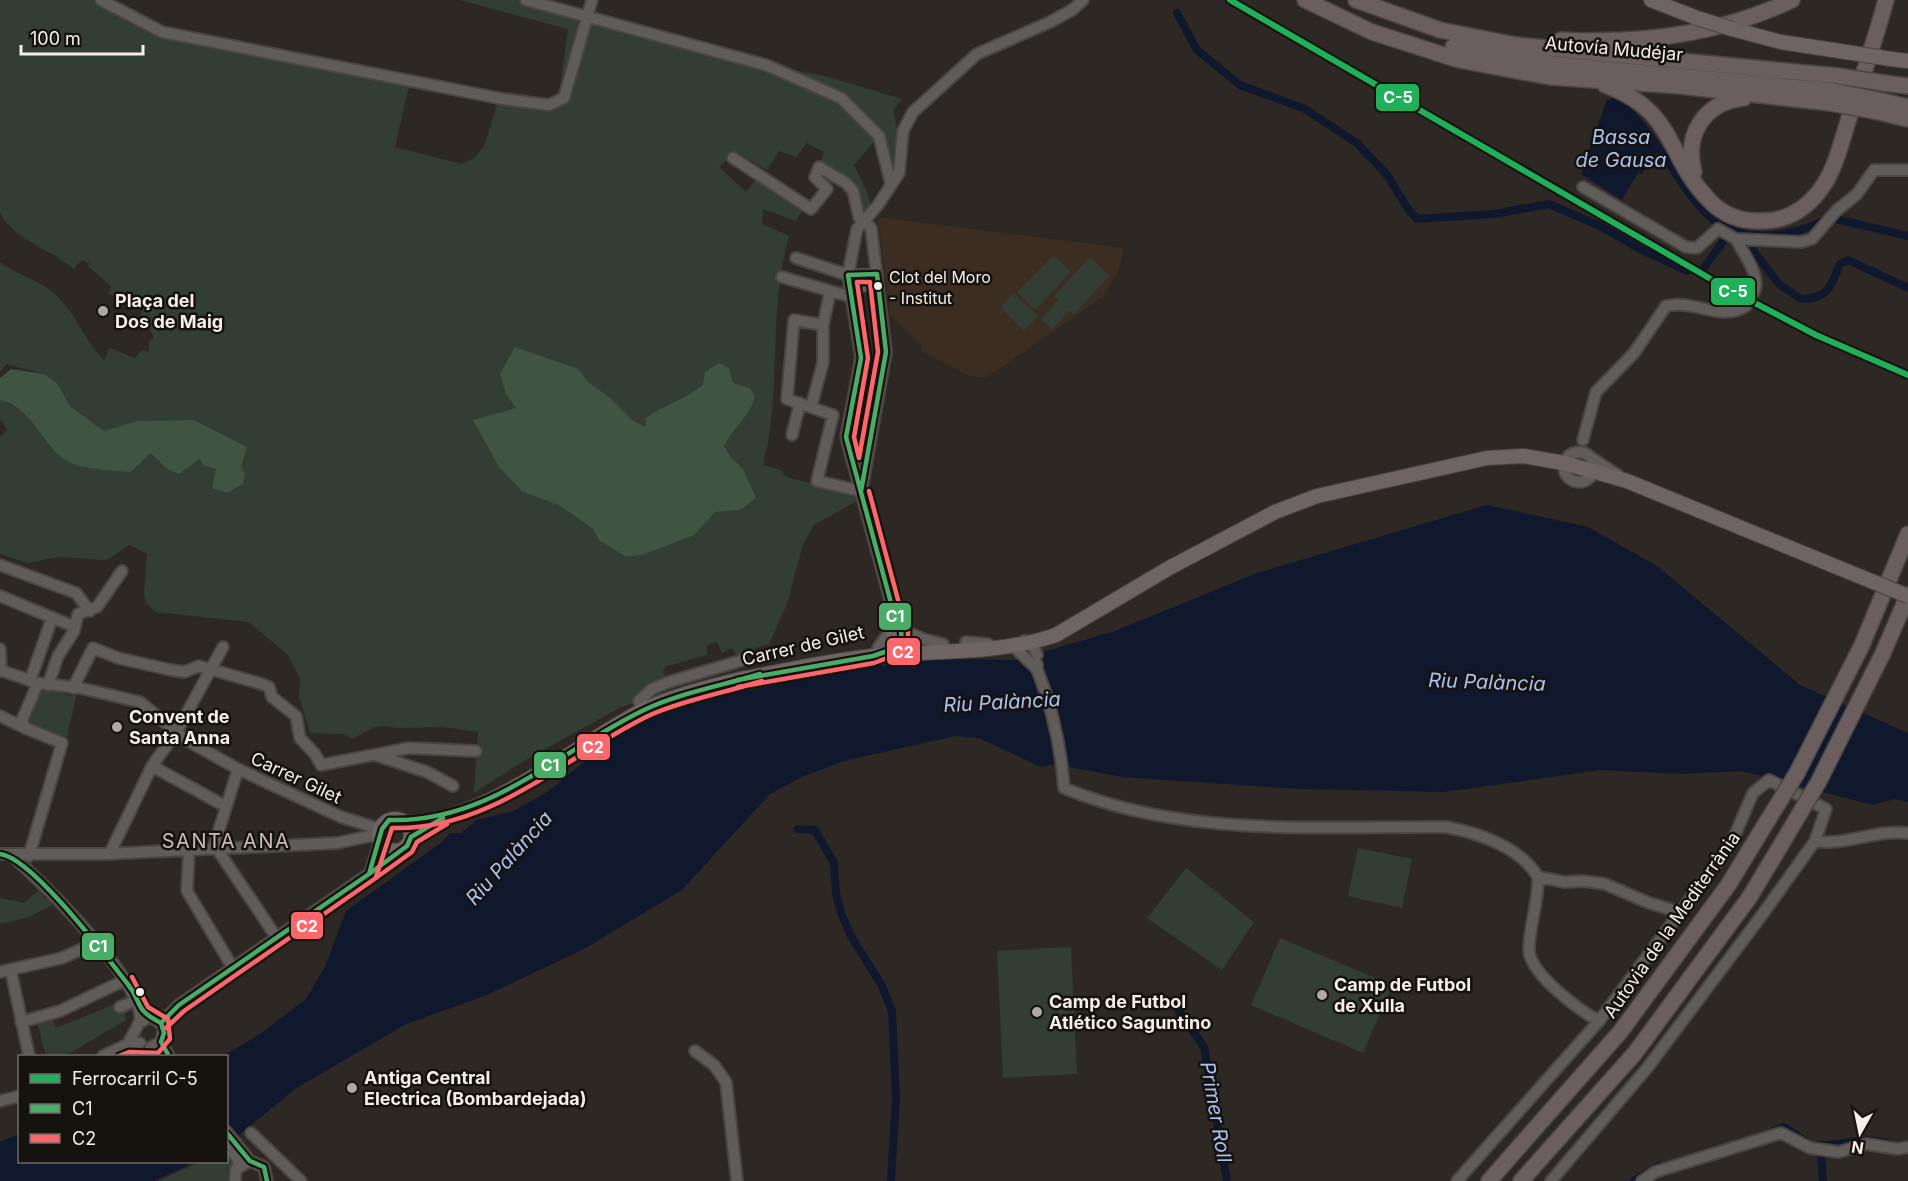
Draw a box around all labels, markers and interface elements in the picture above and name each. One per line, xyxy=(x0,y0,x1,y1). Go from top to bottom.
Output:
scale bar xyxy=(21,18,142,56)
text: 100 m xyxy=(30,28,81,49)
street label: Autovía Mudéjar xyxy=(1544,32,1684,65)
line badge: C-5 xyxy=(1375,83,1420,112)
text: C-5 xyxy=(1383,87,1413,107)
water label: Bassa de Gausa xyxy=(1575,125,1667,172)
place label: Clot del Moro - Institut xyxy=(889,267,991,308)
line badge: C-5 xyxy=(1710,277,1756,306)
marker: Clot del Moro - Institut xyxy=(872,280,884,292)
text: C-5 xyxy=(1718,281,1748,301)
place label: Plaça del Dos de Maig xyxy=(115,290,223,332)
marker: Plaça del Dos de Maig xyxy=(96,304,110,318)
line badge: C1 xyxy=(878,602,912,631)
text: C1 xyxy=(886,606,904,626)
street label: Carrer de Gilet xyxy=(740,621,866,670)
line badge: C2 xyxy=(886,637,921,666)
text: C2 xyxy=(892,642,914,662)
water label: Riu Palància xyxy=(1428,668,1546,696)
water label: Riu Palància xyxy=(943,687,1061,717)
place label: Convent de Santa Anna xyxy=(129,706,230,748)
marker: Convent de Santa Anna xyxy=(110,720,124,734)
line badge: C2 xyxy=(576,733,611,761)
text: C2 xyxy=(582,737,604,757)
street label: Carrer Gilet xyxy=(248,747,345,808)
line badge: C1 xyxy=(533,751,567,779)
text: C1 xyxy=(541,755,559,775)
water label: Riu Palància xyxy=(461,806,557,910)
street label: Autovia de la Mediterrània xyxy=(1599,828,1744,1022)
district label: SANTA ANA xyxy=(162,829,290,853)
line badge: C2 xyxy=(290,911,324,940)
text: C2 xyxy=(296,916,318,936)
line badge: C1 xyxy=(81,932,115,961)
text: C1 xyxy=(89,936,107,956)
place label: Camp de Futbol de Xulla xyxy=(1334,974,1471,1016)
unlabelled marker xyxy=(134,986,146,998)
marker: Camp de Futbol de Xulla xyxy=(1315,988,1329,1002)
place label: Camp de Futbol Atlético Saguntino xyxy=(1049,991,1211,1033)
marker: Camp de Futbol Atlético Saguntino xyxy=(1030,1005,1044,1019)
legend xyxy=(18,1055,228,1163)
water label: Primer Roll xyxy=(1195,1060,1237,1164)
place label: Antiga Central Electrica (Bombardejada) xyxy=(364,1067,587,1109)
text: Ferrocarril C-5 xyxy=(72,1068,198,1089)
marker: Antiga Central Electrica (Bombardejada) xyxy=(345,1081,359,1095)
text: C1 xyxy=(72,1098,92,1119)
north arrow xyxy=(1830,1103,1890,1163)
text: C2 xyxy=(72,1128,96,1149)
text: N xyxy=(1850,1137,1865,1159)

